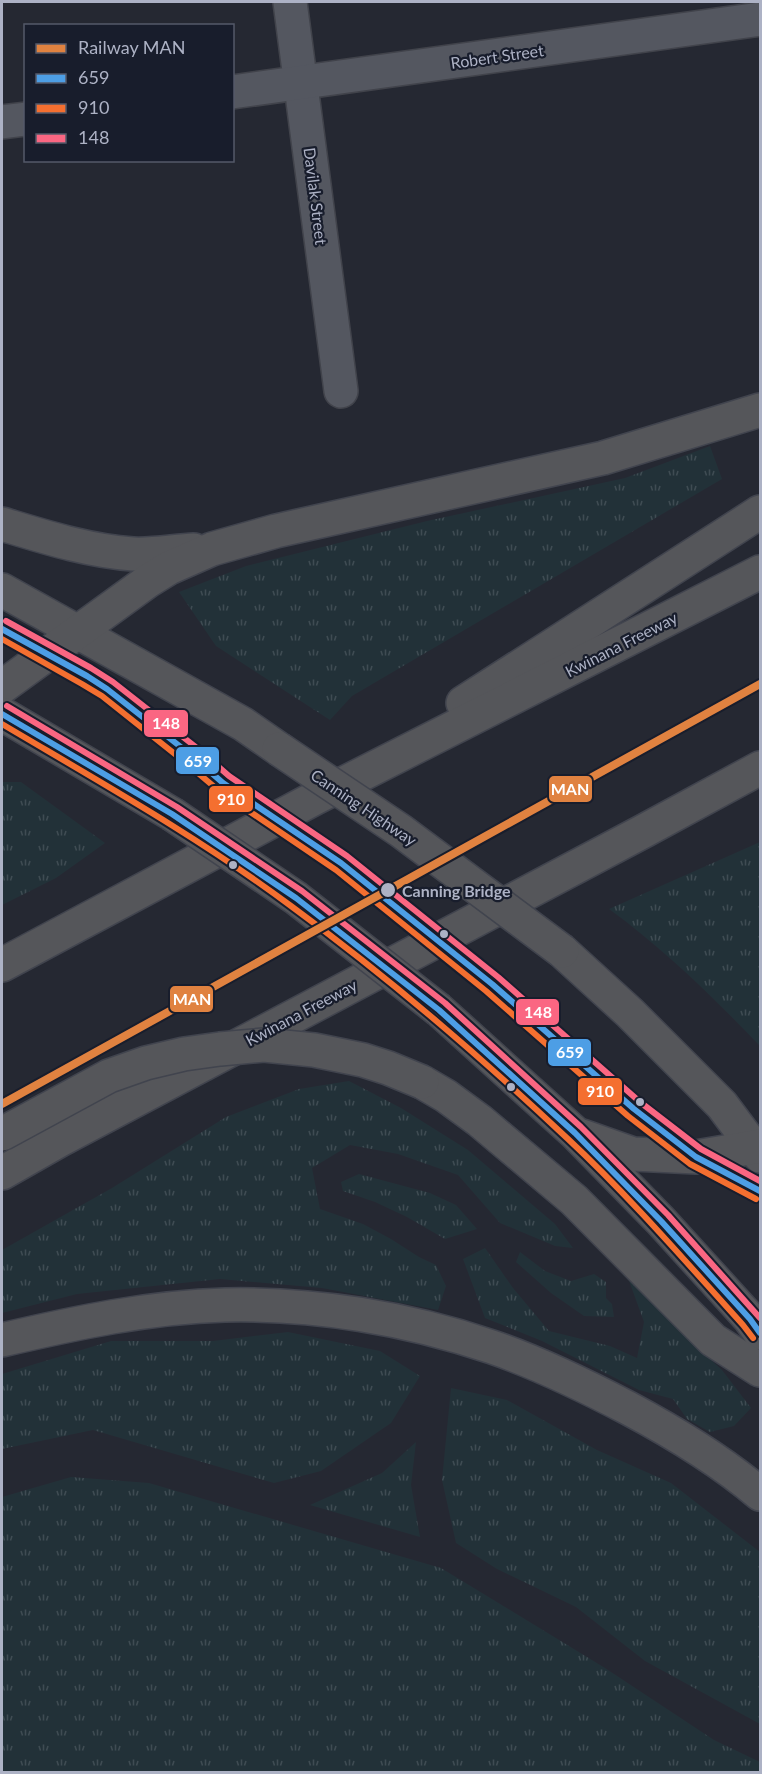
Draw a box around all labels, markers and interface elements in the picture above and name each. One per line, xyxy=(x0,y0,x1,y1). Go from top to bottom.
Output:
legend xyxy=(24,24,234,162)
text: Railway MAN xyxy=(78,36,186,58)
street label: Robert Street xyxy=(449,40,545,72)
text: 659 xyxy=(78,66,109,88)
text: 910 xyxy=(78,96,109,118)
text: 148 xyxy=(78,126,109,148)
street label: Davilak Street xyxy=(301,146,331,246)
street label: Kwinana Freeway xyxy=(562,607,681,680)
line badge: 148 xyxy=(143,709,189,738)
text: 148 xyxy=(152,713,180,732)
line badge: 659 xyxy=(175,746,220,775)
text: 659 xyxy=(184,751,212,770)
street label: Canning Highway xyxy=(308,765,421,850)
line badge: MAN xyxy=(548,775,593,803)
text: MAN xyxy=(551,779,589,798)
line badge: 910 xyxy=(208,785,254,813)
text: 910 xyxy=(217,789,245,808)
unlabelled marker xyxy=(227,859,239,871)
marker: Canning Bridge xyxy=(379,881,397,899)
place label: Canning Bridge xyxy=(402,881,511,900)
unlabelled marker xyxy=(438,928,450,940)
street label: Kwinana Freeway xyxy=(242,974,361,1049)
line badge: MAN xyxy=(169,985,214,1013)
text: MAN xyxy=(173,989,211,1008)
line badge: 148 xyxy=(515,998,560,1026)
text: 148 xyxy=(524,1002,552,1021)
line badge: 659 xyxy=(547,1038,592,1067)
text: 659 xyxy=(556,1042,584,1061)
line badge: 910 xyxy=(577,1077,623,1106)
unlabelled marker xyxy=(505,1081,517,1093)
text: 910 xyxy=(586,1081,614,1100)
unlabelled marker xyxy=(634,1096,646,1108)

